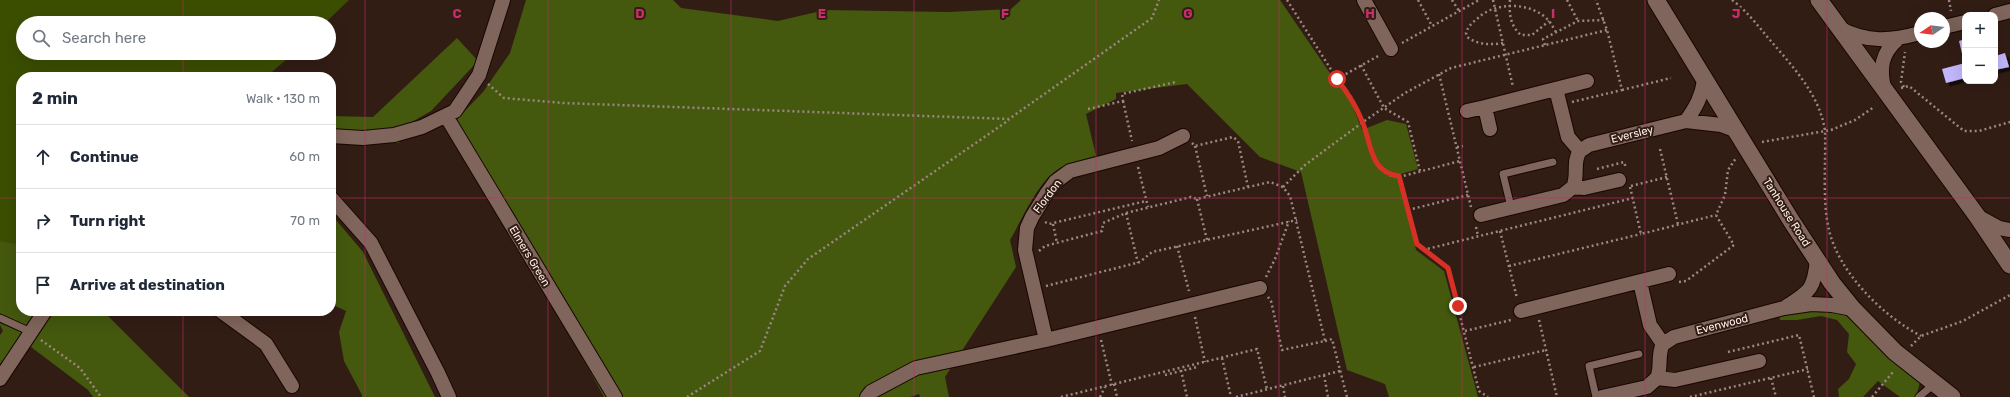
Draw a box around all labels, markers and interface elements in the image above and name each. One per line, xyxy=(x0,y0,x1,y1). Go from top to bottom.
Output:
text: C xyxy=(452,6,462,21)
text: D xyxy=(635,6,645,21)
text: E xyxy=(818,6,826,21)
text: F xyxy=(1001,6,1009,21)
text: G xyxy=(1183,6,1193,21)
text: H xyxy=(1365,6,1375,21)
text: I xyxy=(1551,6,1555,21)
text: J xyxy=(1732,6,1740,21)
north arrow xyxy=(1914,12,1950,48)
map controls xyxy=(1962,12,1998,84)
button: + xyxy=(1962,12,1998,48)
search box xyxy=(16,16,336,60)
icon: search xyxy=(30,27,52,49)
text: Search here xyxy=(62,29,146,47)
button: − xyxy=(1962,48,1998,84)
route start xyxy=(1328,70,1346,88)
text: 2 min xyxy=(32,88,78,108)
text: Walk · 130 m xyxy=(246,91,320,106)
street label: Eversley xyxy=(1610,123,1655,146)
icon: ahead xyxy=(32,146,54,168)
text: Continue xyxy=(70,148,139,166)
text: 60 m xyxy=(289,149,320,164)
street label: Tanhouse Road xyxy=(1760,176,1813,249)
street label: Flordon xyxy=(1030,177,1064,216)
icon: right xyxy=(32,210,54,232)
text: Turn right xyxy=(70,212,145,230)
text: 70 m xyxy=(290,213,320,228)
street label: Elmers Green xyxy=(506,224,553,289)
icon: arrive xyxy=(32,274,54,296)
text: Arrive at destination xyxy=(70,276,225,294)
route end xyxy=(1449,297,1467,315)
street label: Evenwood xyxy=(1695,312,1749,337)

